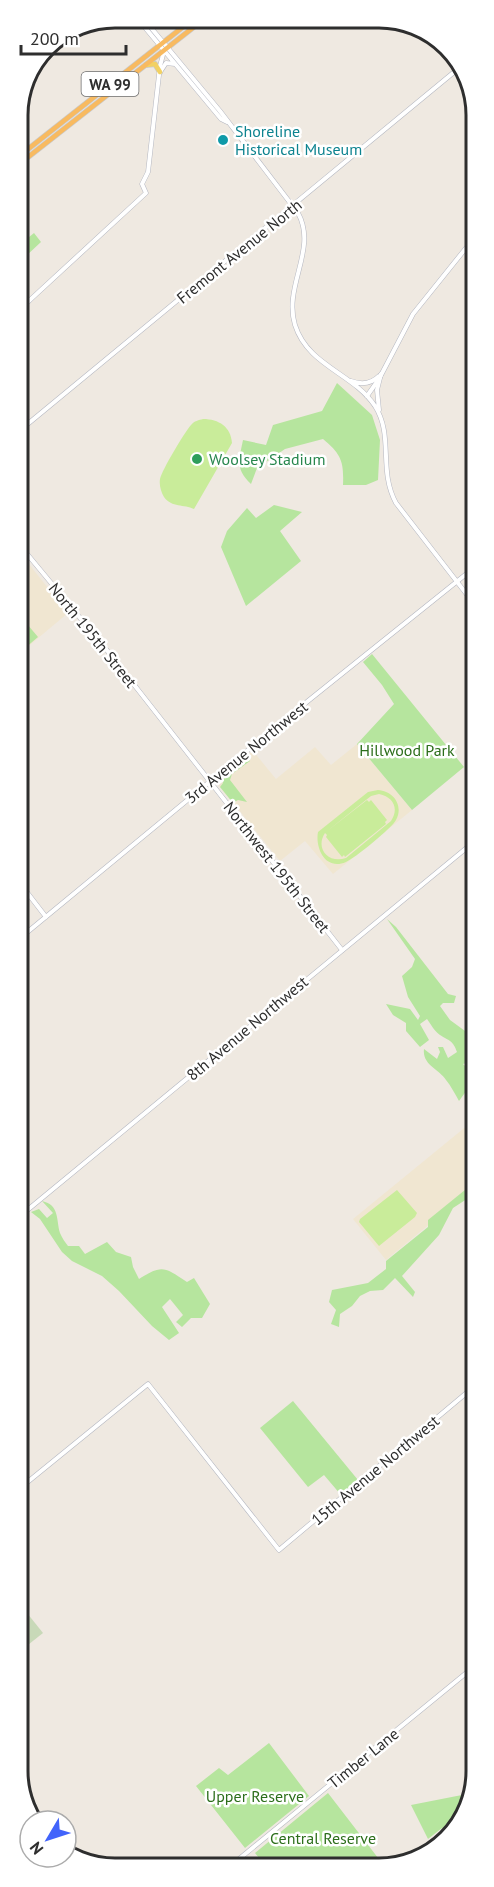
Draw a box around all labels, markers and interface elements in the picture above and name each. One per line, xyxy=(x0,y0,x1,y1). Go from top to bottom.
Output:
scale bar xyxy=(21,18,126,56)
text: 200 m xyxy=(30,27,79,50)
road number: WA 99 xyxy=(82,72,138,96)
place label: Shoreline Historical Museum xyxy=(235,121,362,159)
marker: Shoreline Historical Museum xyxy=(216,133,230,147)
street label: Fremont Avenue North xyxy=(172,194,306,308)
place label: Woolsey Stadium xyxy=(209,449,325,469)
marker: Woolsey Stadium xyxy=(190,452,204,466)
street label: North 195th Street xyxy=(45,579,142,692)
street label: 3rd Avenue Northwest xyxy=(181,696,312,808)
park label: Hillwood Park xyxy=(359,740,455,760)
street label: Northwest 195th Street xyxy=(220,797,335,937)
street label: 8th Avenue Northwest xyxy=(182,971,312,1085)
street label: 15th Avenue Northwest xyxy=(307,1410,444,1529)
street label: Timber Lane xyxy=(324,1723,402,1793)
park label: Upper Reserve xyxy=(206,1786,304,1806)
north arrow xyxy=(18,1809,78,1869)
park label: Central Reserve xyxy=(270,1828,376,1848)
text: N xyxy=(25,1838,47,1859)

